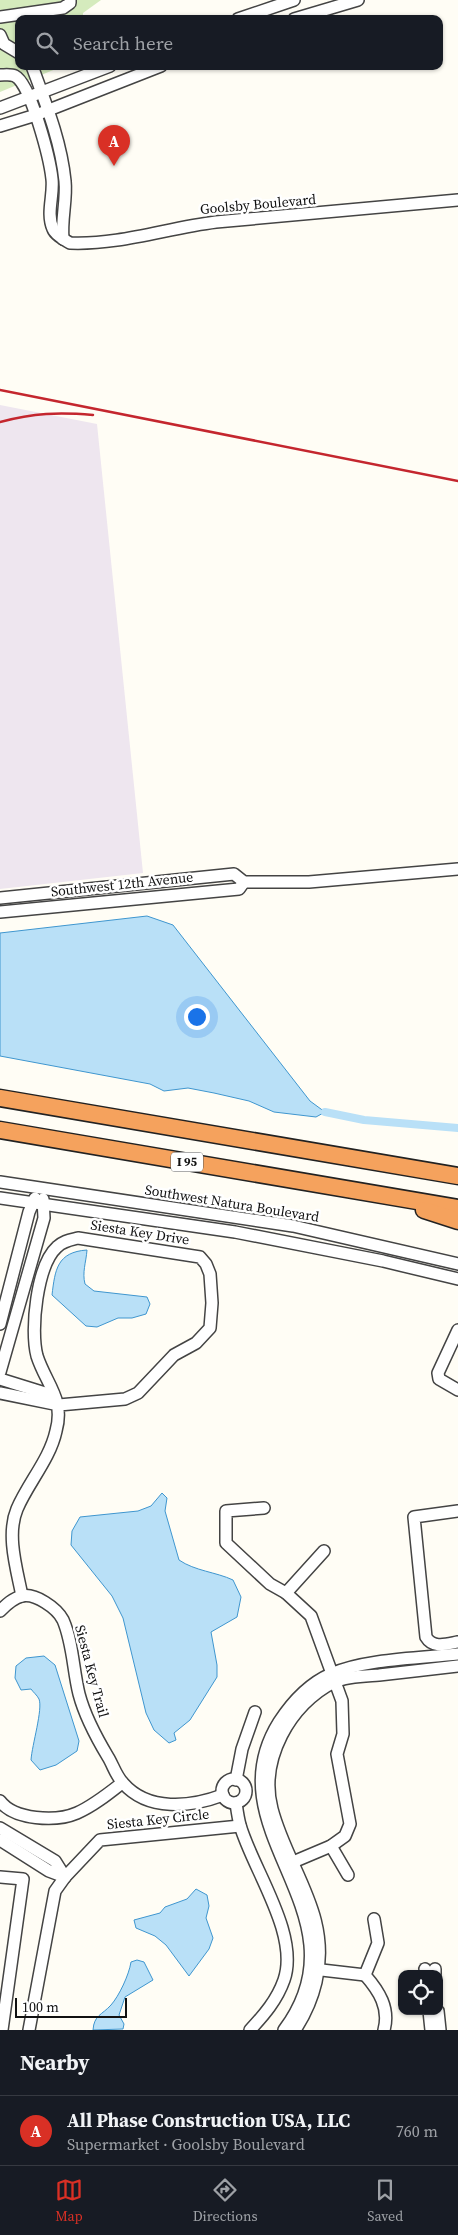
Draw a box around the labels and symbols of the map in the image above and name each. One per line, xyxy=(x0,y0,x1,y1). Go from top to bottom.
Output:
pin: A xyxy=(98,125,130,166)
street label: Goolsby Boulevard xyxy=(199,189,317,219)
street label: Southwest 12th Avenue xyxy=(50,867,194,901)
your location xyxy=(184,1004,210,1030)
road number: I 95 xyxy=(171,1152,203,1172)
street label: Southwest Natura Boulevard xyxy=(143,1179,321,1227)
street label: Siesta Key Drive xyxy=(89,1214,191,1250)
street label: Siesta Key Trail xyxy=(70,1623,114,1719)
street label: Siesta Key Circle xyxy=(106,1804,210,1834)
scale bar xyxy=(15,1995,128,2018)

